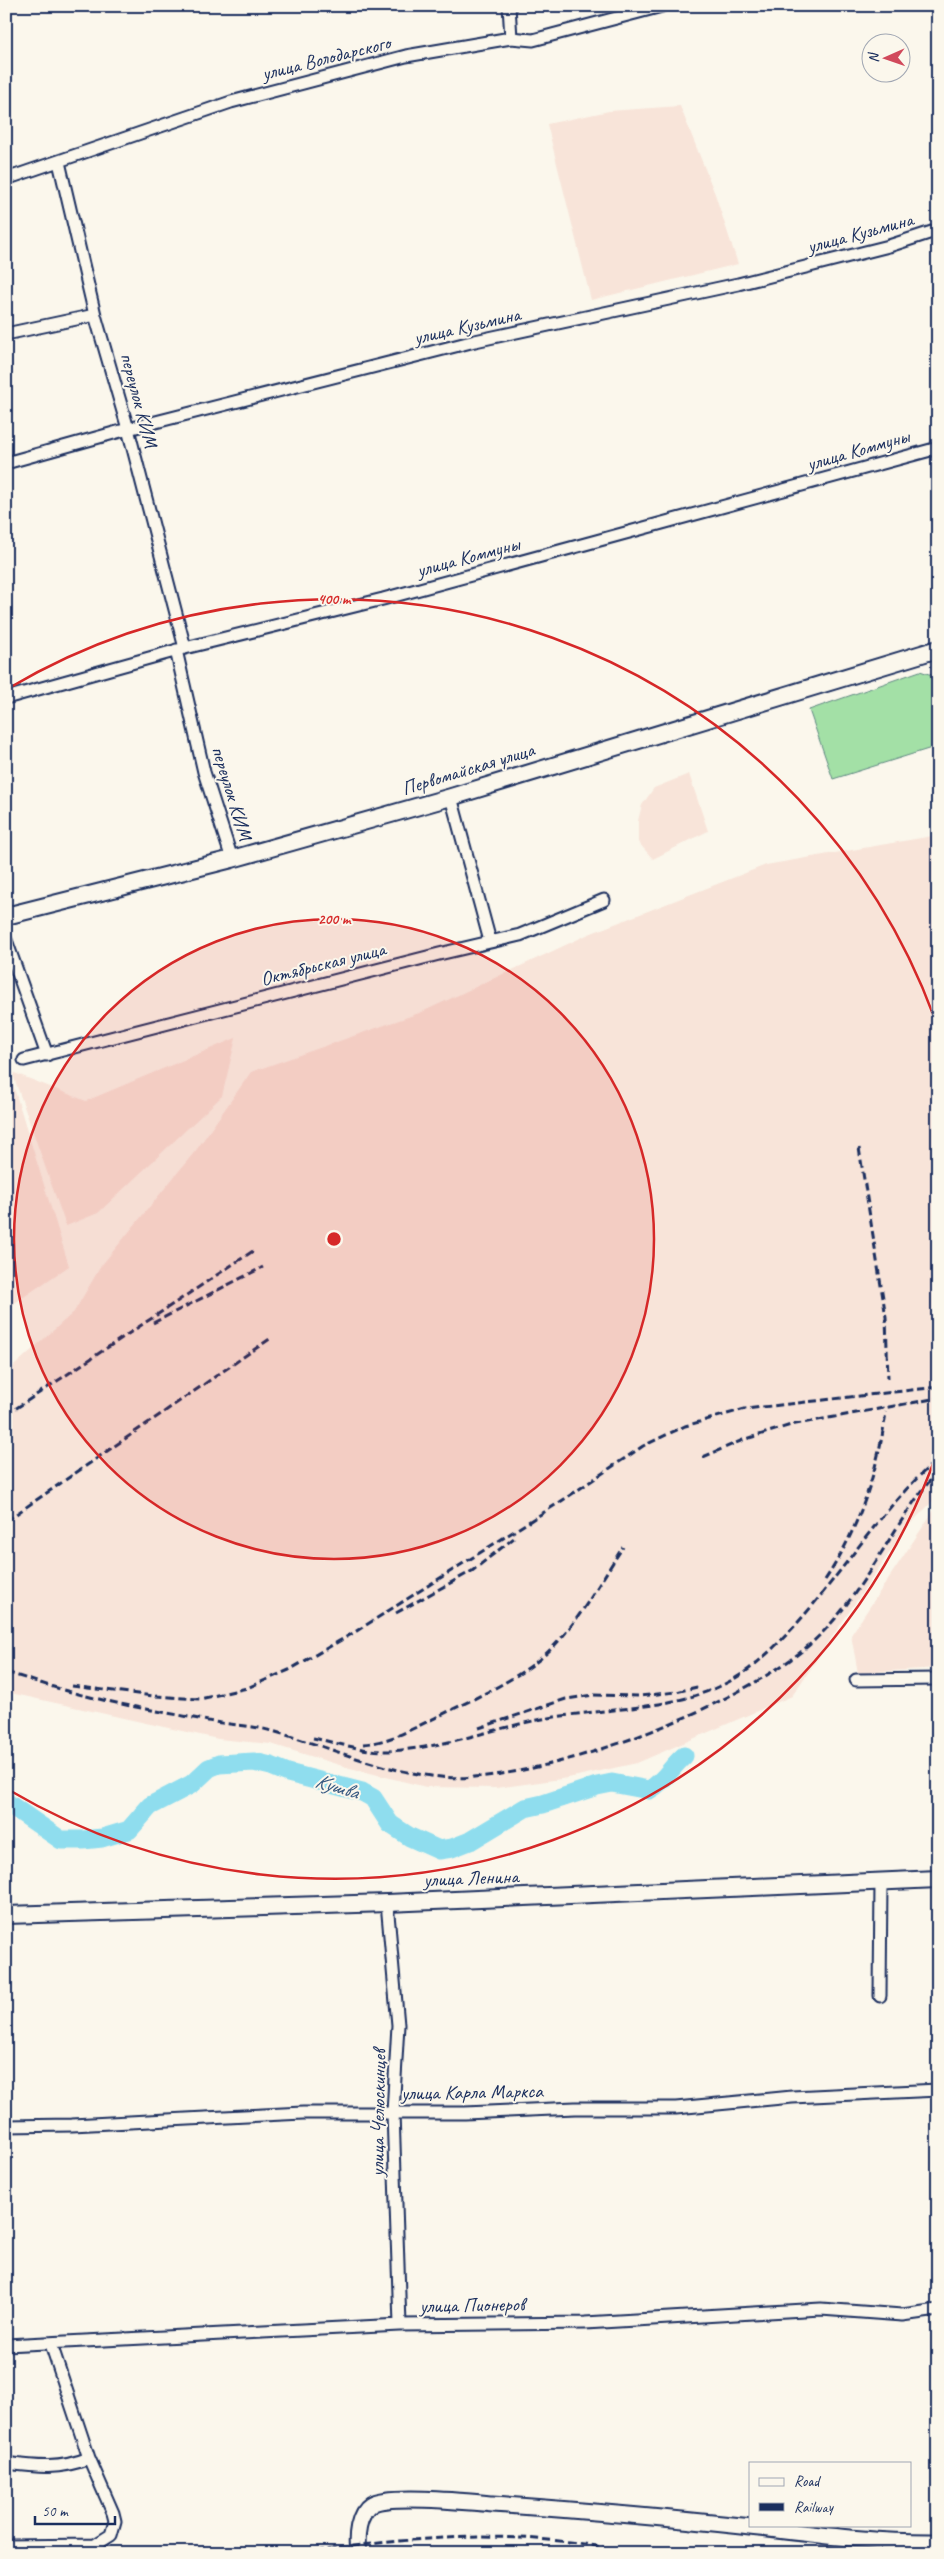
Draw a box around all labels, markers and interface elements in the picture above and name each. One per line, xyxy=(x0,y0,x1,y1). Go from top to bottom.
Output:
street label: улица Володарского xyxy=(258,30,395,86)
north arrow xyxy=(862,32,912,82)
text: N xyxy=(865,51,882,63)
street label: улица Кузьмина xyxy=(803,206,917,259)
street label: улица Кузьмина xyxy=(410,301,524,351)
street label: переулок КИМ xyxy=(114,350,164,452)
street label: улица Коммуны xyxy=(803,423,914,477)
street label: улица Коммуны xyxy=(413,531,524,583)
text: 400 m xyxy=(318,590,352,609)
street label: Первомайская улица xyxy=(399,736,539,801)
street label: переулок КИМ xyxy=(206,743,259,845)
text: 200 m xyxy=(318,910,352,929)
street label: Октябрьская улица xyxy=(258,936,390,992)
centre of rings xyxy=(325,1230,343,1248)
water label: Кушва xyxy=(312,1767,364,1806)
street label: улица Ленина xyxy=(422,1864,521,1892)
street label: улица Челюскинцев xyxy=(364,2046,392,2178)
street label: улица Карла Маркса xyxy=(400,2078,544,2106)
street label: улица Пионеров xyxy=(418,2292,528,2318)
legend xyxy=(749,2462,912,2526)
text: Road xyxy=(794,2472,821,2491)
scale bar xyxy=(35,2494,115,2526)
text: Railway xyxy=(794,2498,835,2517)
text: 50 m xyxy=(42,2502,69,2521)

